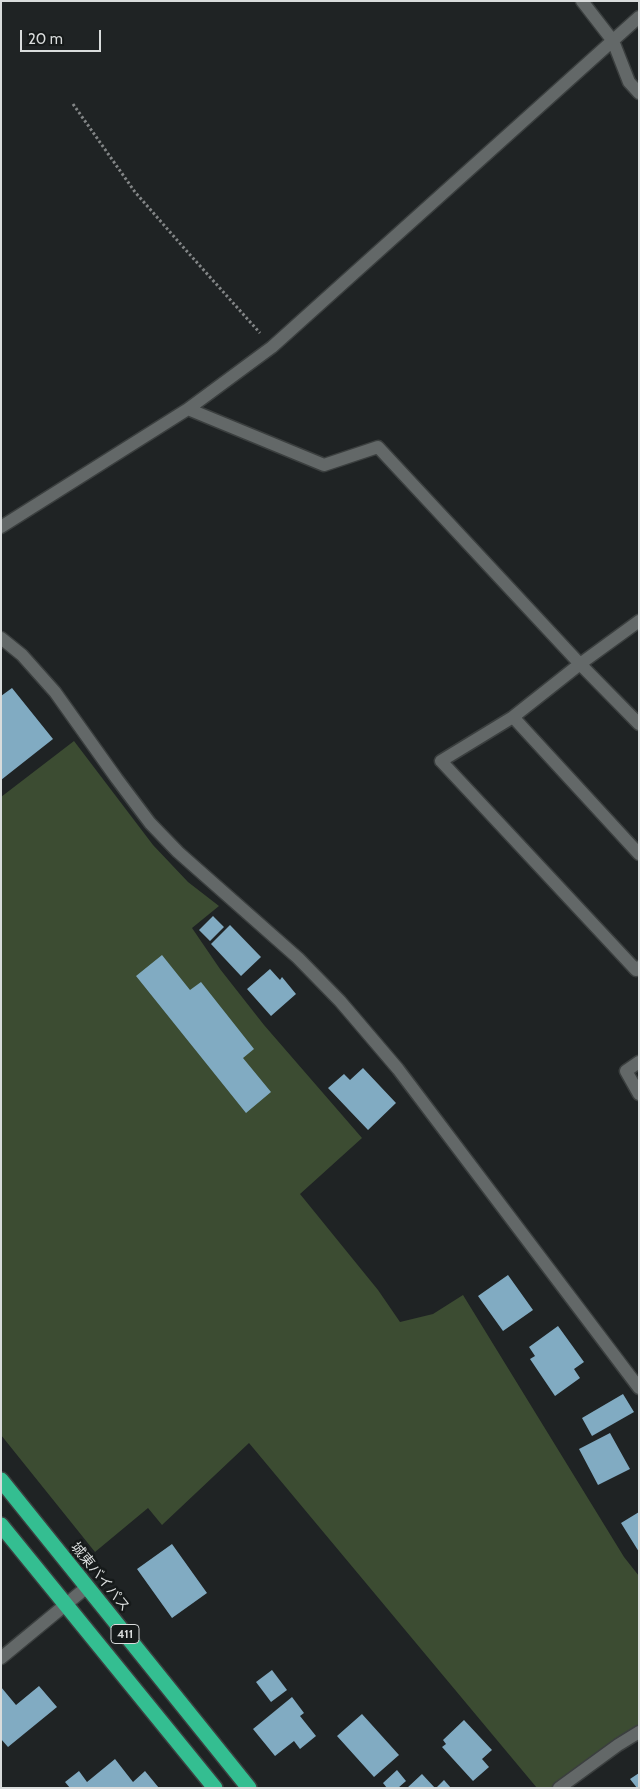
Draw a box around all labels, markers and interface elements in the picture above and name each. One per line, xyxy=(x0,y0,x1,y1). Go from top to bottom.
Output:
scale bar xyxy=(22,20,104,52)
text: 20 m xyxy=(28,30,63,48)
street label: 城東バイパス xyxy=(67,1539,133,1615)
road number: 411 xyxy=(111,1625,139,1644)

